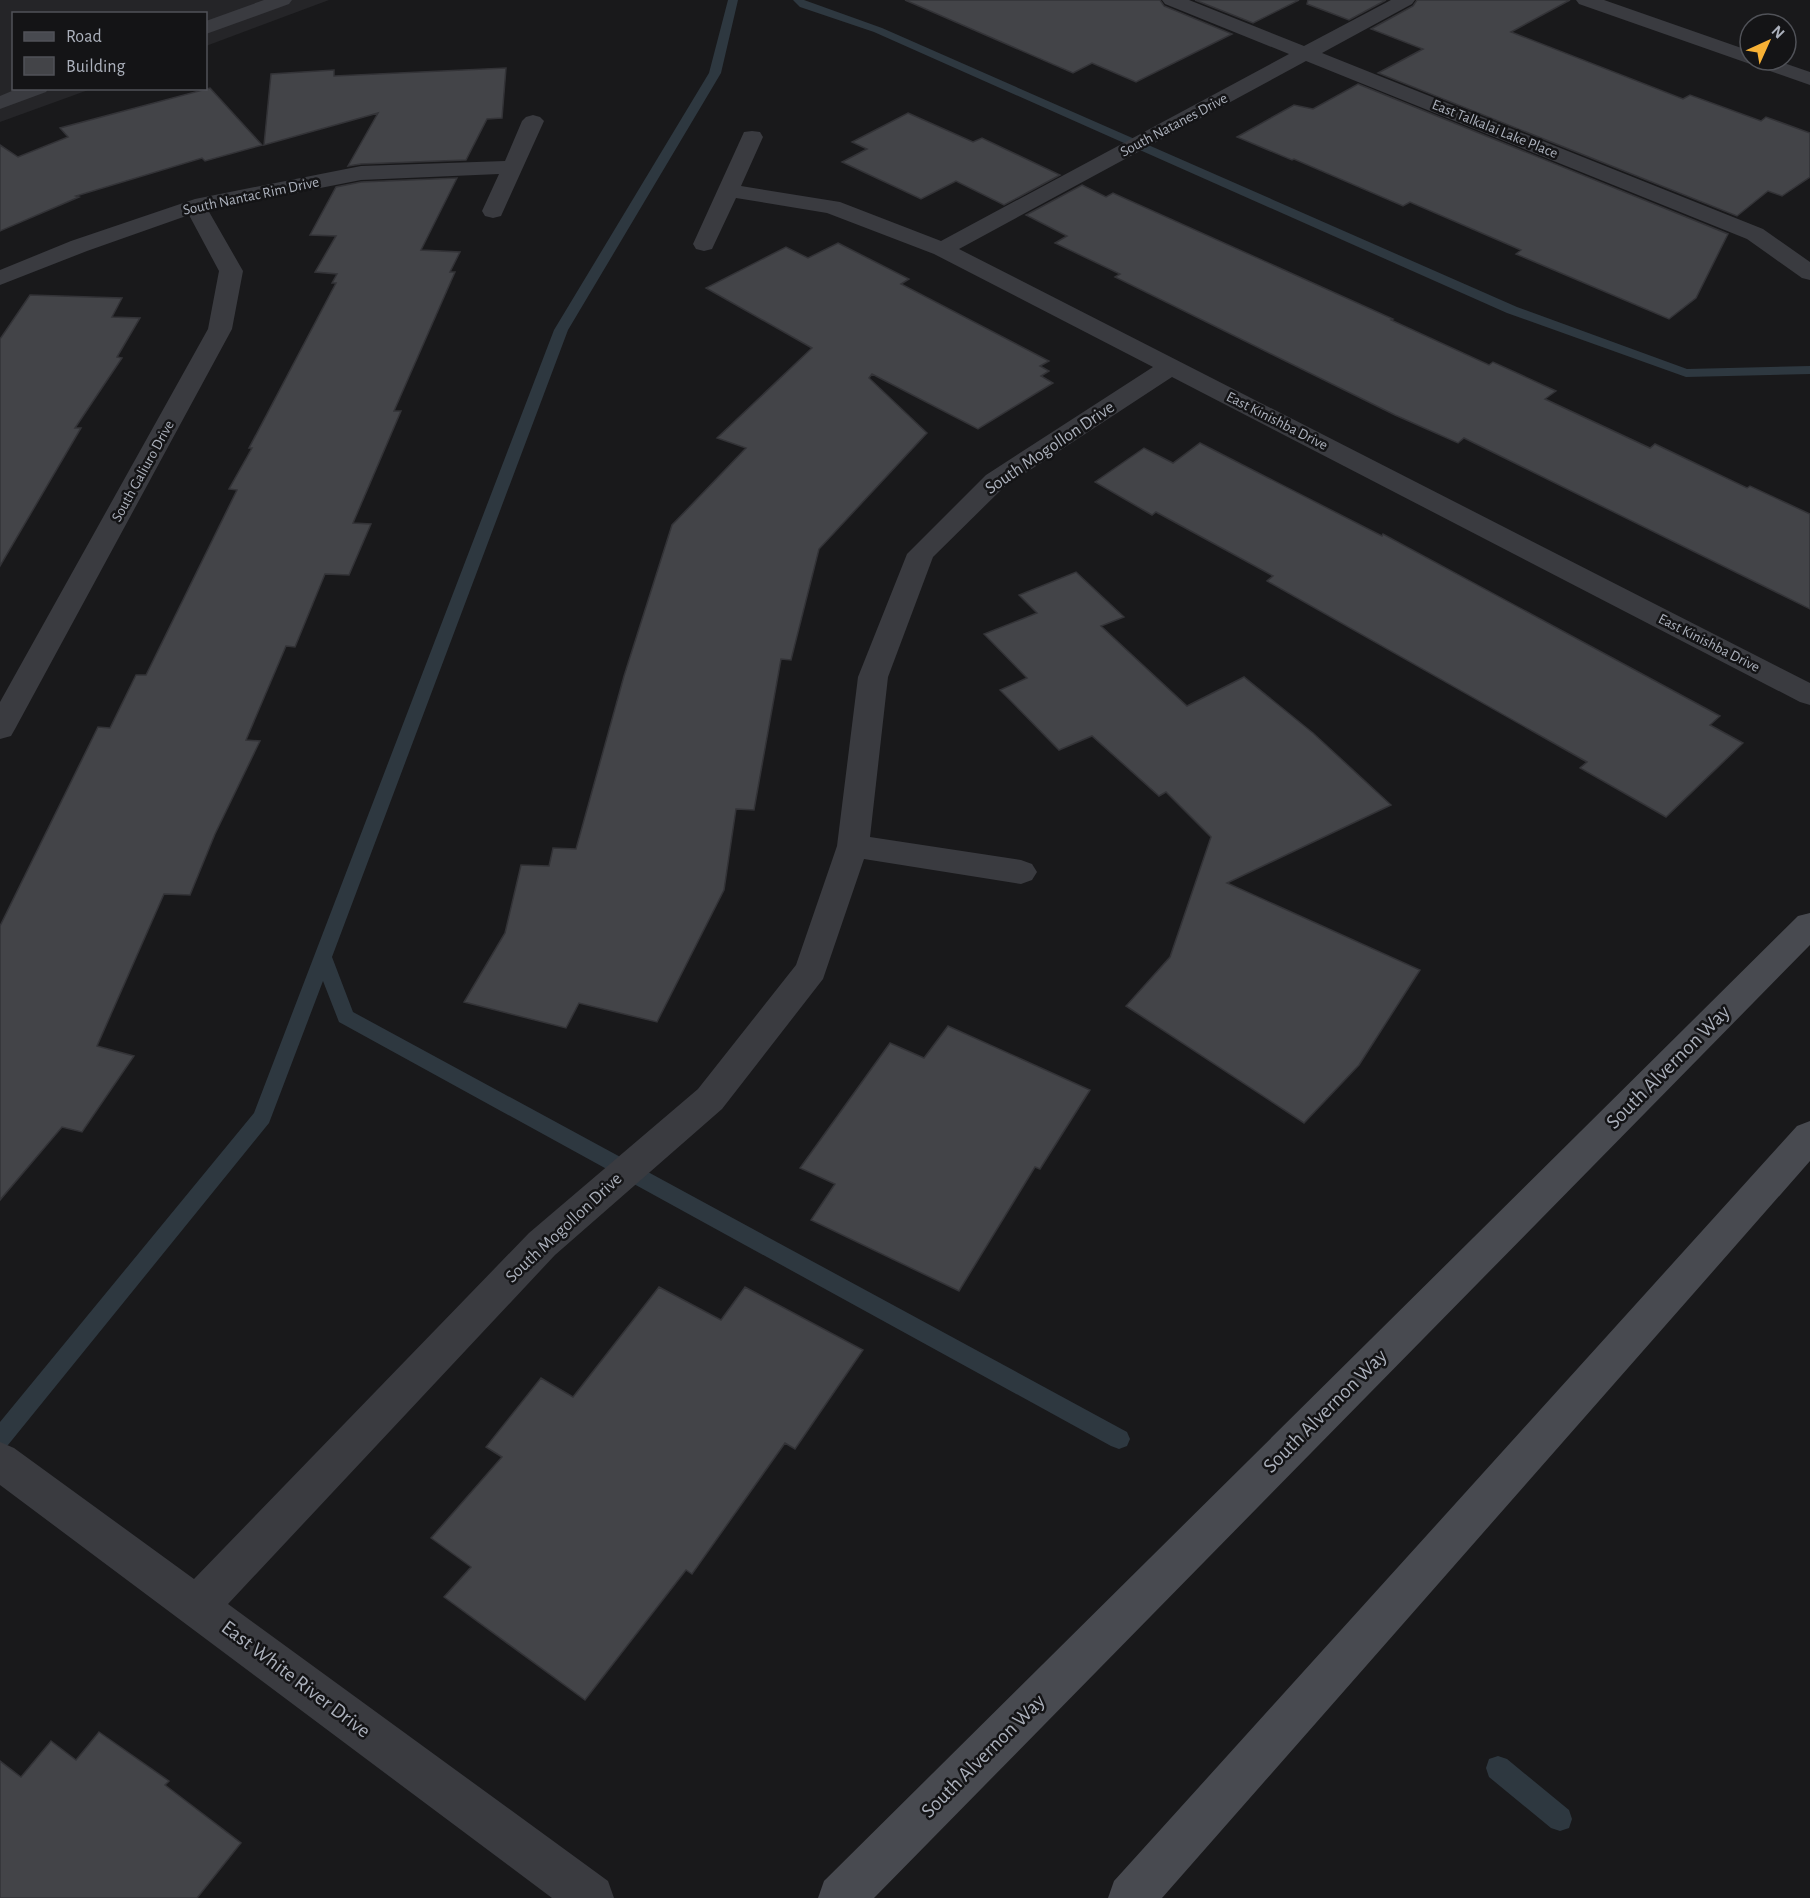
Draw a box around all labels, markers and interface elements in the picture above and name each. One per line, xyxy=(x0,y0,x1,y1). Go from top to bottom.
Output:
legend xyxy=(12,12,207,90)
north arrow xyxy=(1738,12,1798,72)
text: N xyxy=(1768,23,1787,42)
text: Road xyxy=(66,28,102,46)
text: Building xyxy=(66,58,126,76)
street label: South Natanes Drive xyxy=(1118,90,1230,160)
street label: East Talkalai Lake Place xyxy=(1430,97,1560,161)
street label: South Nantac Rim Drive xyxy=(182,174,321,218)
street label: East Kinishba Drive xyxy=(1224,389,1330,453)
street label: South Mogollon Drive xyxy=(982,398,1118,498)
street label: South Galiuro Drive xyxy=(109,418,177,524)
street label: East Kinishba Drive xyxy=(1656,611,1762,675)
street label: South Alvernon Way xyxy=(1602,1001,1734,1133)
street label: South Mogollon Drive xyxy=(502,1170,626,1286)
street label: South Alvernon Way xyxy=(1259,1345,1391,1477)
street label: East White River Drive xyxy=(218,1616,374,1742)
street label: South Alvernon Way xyxy=(917,1690,1049,1822)

